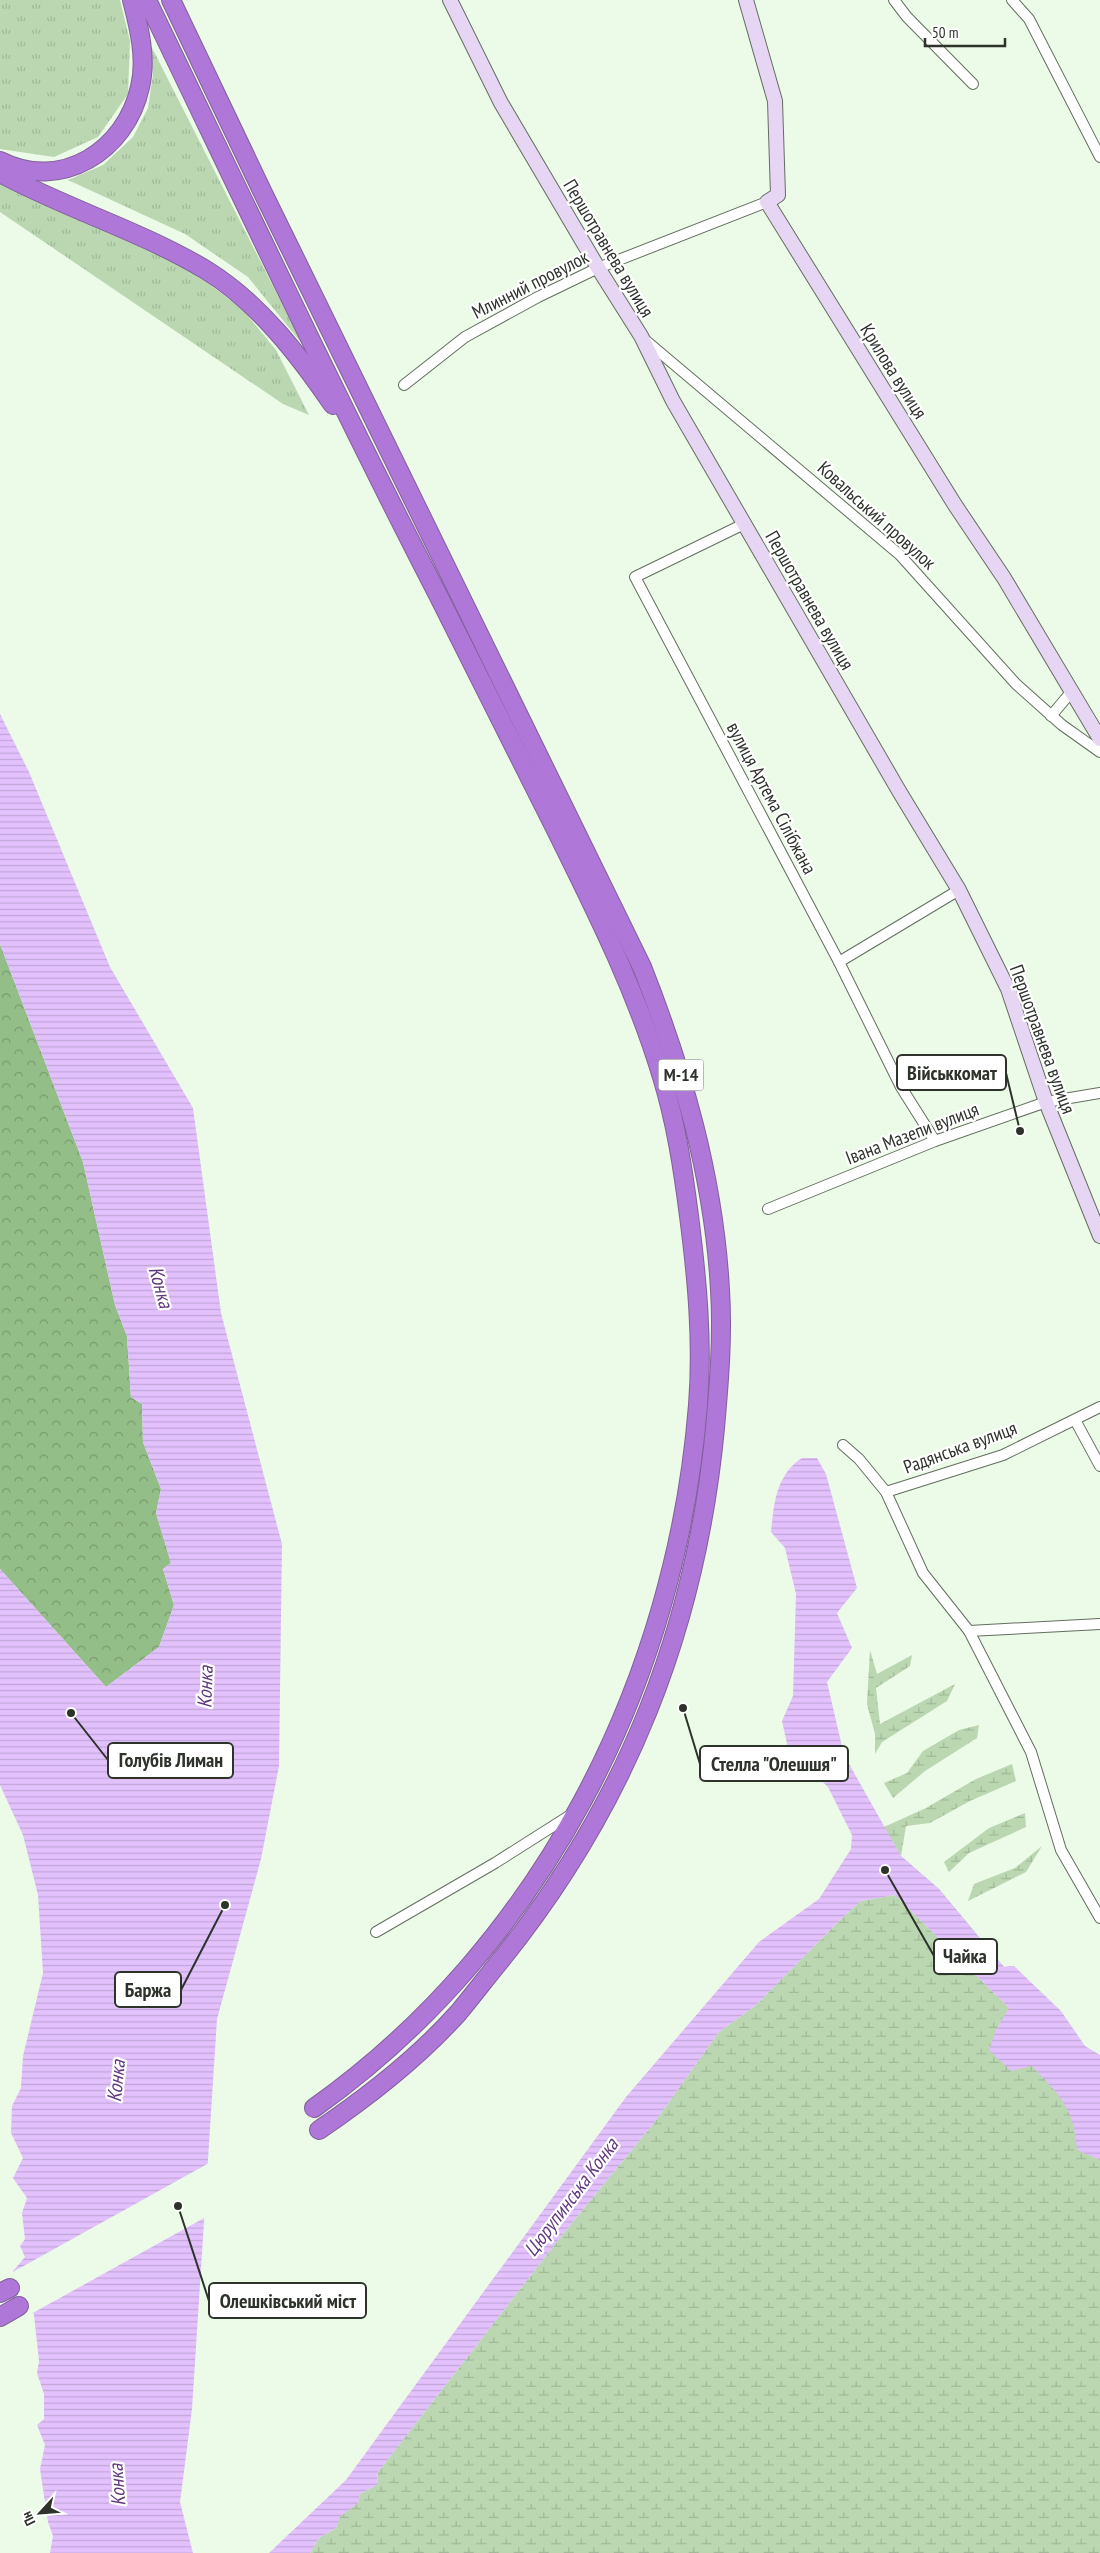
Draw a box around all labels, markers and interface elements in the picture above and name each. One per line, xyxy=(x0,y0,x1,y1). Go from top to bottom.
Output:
scale bar xyxy=(925,15,1005,47)
text: 50 m xyxy=(932,23,958,42)
street label: Першотравнева вулиця xyxy=(558,175,660,321)
street label: Млинний провулок xyxy=(468,244,593,324)
street label: Крилова вулиця xyxy=(855,319,933,423)
street label: Ковальський провулок xyxy=(813,456,942,575)
street label: Першотравнева вулиця xyxy=(760,526,860,674)
street label: вулиця Артема Сілібжана xyxy=(722,718,822,878)
street label: Першотравнева вулиця xyxy=(1005,961,1081,1117)
callout: Військкомат xyxy=(897,1055,1006,1090)
road number: М-14 xyxy=(658,1060,704,1090)
text: Військкомат xyxy=(907,1060,997,1086)
street label: Івана Мазепи вулиця xyxy=(842,1097,982,1169)
water label: Конка xyxy=(143,1263,180,1312)
street label: Радянська вулиця xyxy=(900,1415,1020,1479)
water label: Конка xyxy=(191,1665,219,1708)
callout: Голубів Лиман xyxy=(108,1743,233,1778)
callout: Стелла "Олешшя" xyxy=(700,1746,848,1781)
text: Голубів Лиман xyxy=(119,1747,223,1773)
text: Стелла "Олешшя" xyxy=(711,1751,837,1777)
callout: Чайка xyxy=(934,1939,997,1974)
text: Чайка xyxy=(943,1943,987,1969)
callout: Баржа xyxy=(115,1972,181,2007)
text: Баржа xyxy=(125,1977,171,2003)
water label: Конка xyxy=(101,2058,131,2103)
water label: Цюрупинська Конка xyxy=(518,2132,625,2261)
callout: Олешківський міст xyxy=(209,2283,366,2318)
text: Олешківський міст xyxy=(220,2288,356,2314)
water label: Конка xyxy=(102,2462,131,2507)
north arrow xyxy=(15,2488,65,2538)
text: Пн xyxy=(17,2509,39,2529)

